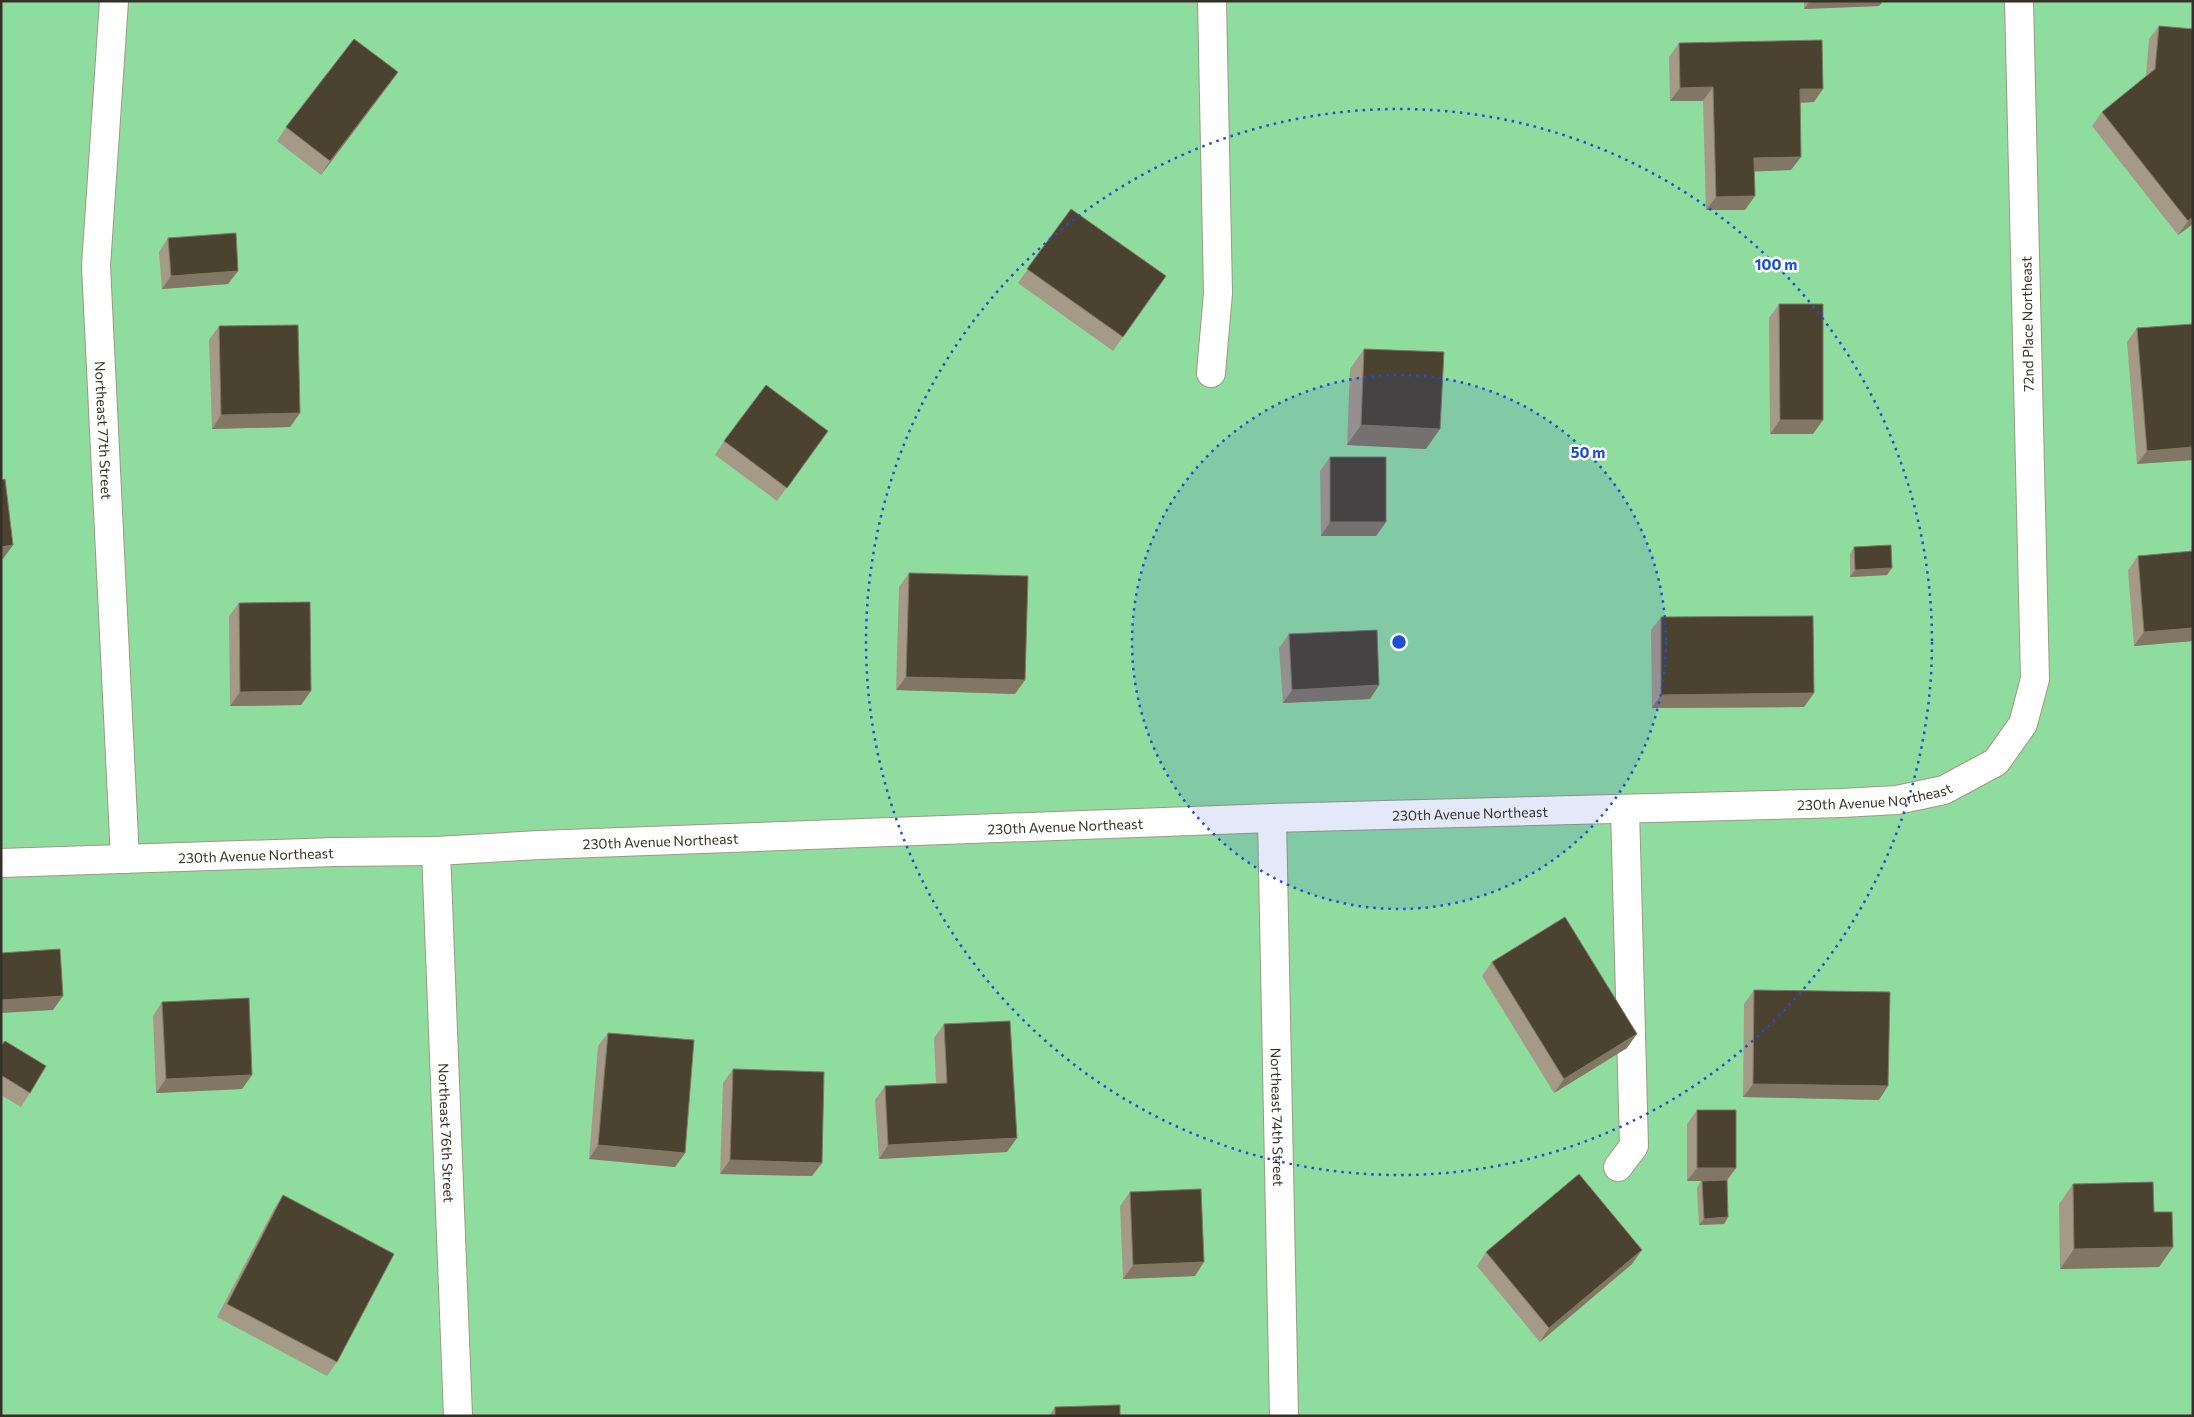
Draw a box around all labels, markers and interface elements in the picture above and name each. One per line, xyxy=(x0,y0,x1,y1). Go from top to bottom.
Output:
text: 100 m xyxy=(1755,255,1797,273)
street label: 72nd Place Northeast xyxy=(2017,256,2037,392)
street label: Northeast 77th Street xyxy=(92,361,116,500)
text: 50 m xyxy=(1571,443,1605,461)
centre of rings xyxy=(1390,633,1408,651)
street label: 230th Avenue Northeast xyxy=(1797,779,1955,813)
street label: 230th Avenue Northeast xyxy=(1392,802,1548,823)
street label: 230th Avenue Northeast xyxy=(987,814,1144,837)
street label: 230th Avenue Northeast xyxy=(582,829,739,852)
street label: 230th Avenue Northeast xyxy=(178,844,334,866)
street label: Northeast 74th Street xyxy=(1268,1047,1288,1187)
street label: Northeast 76th Street xyxy=(436,1063,458,1203)

